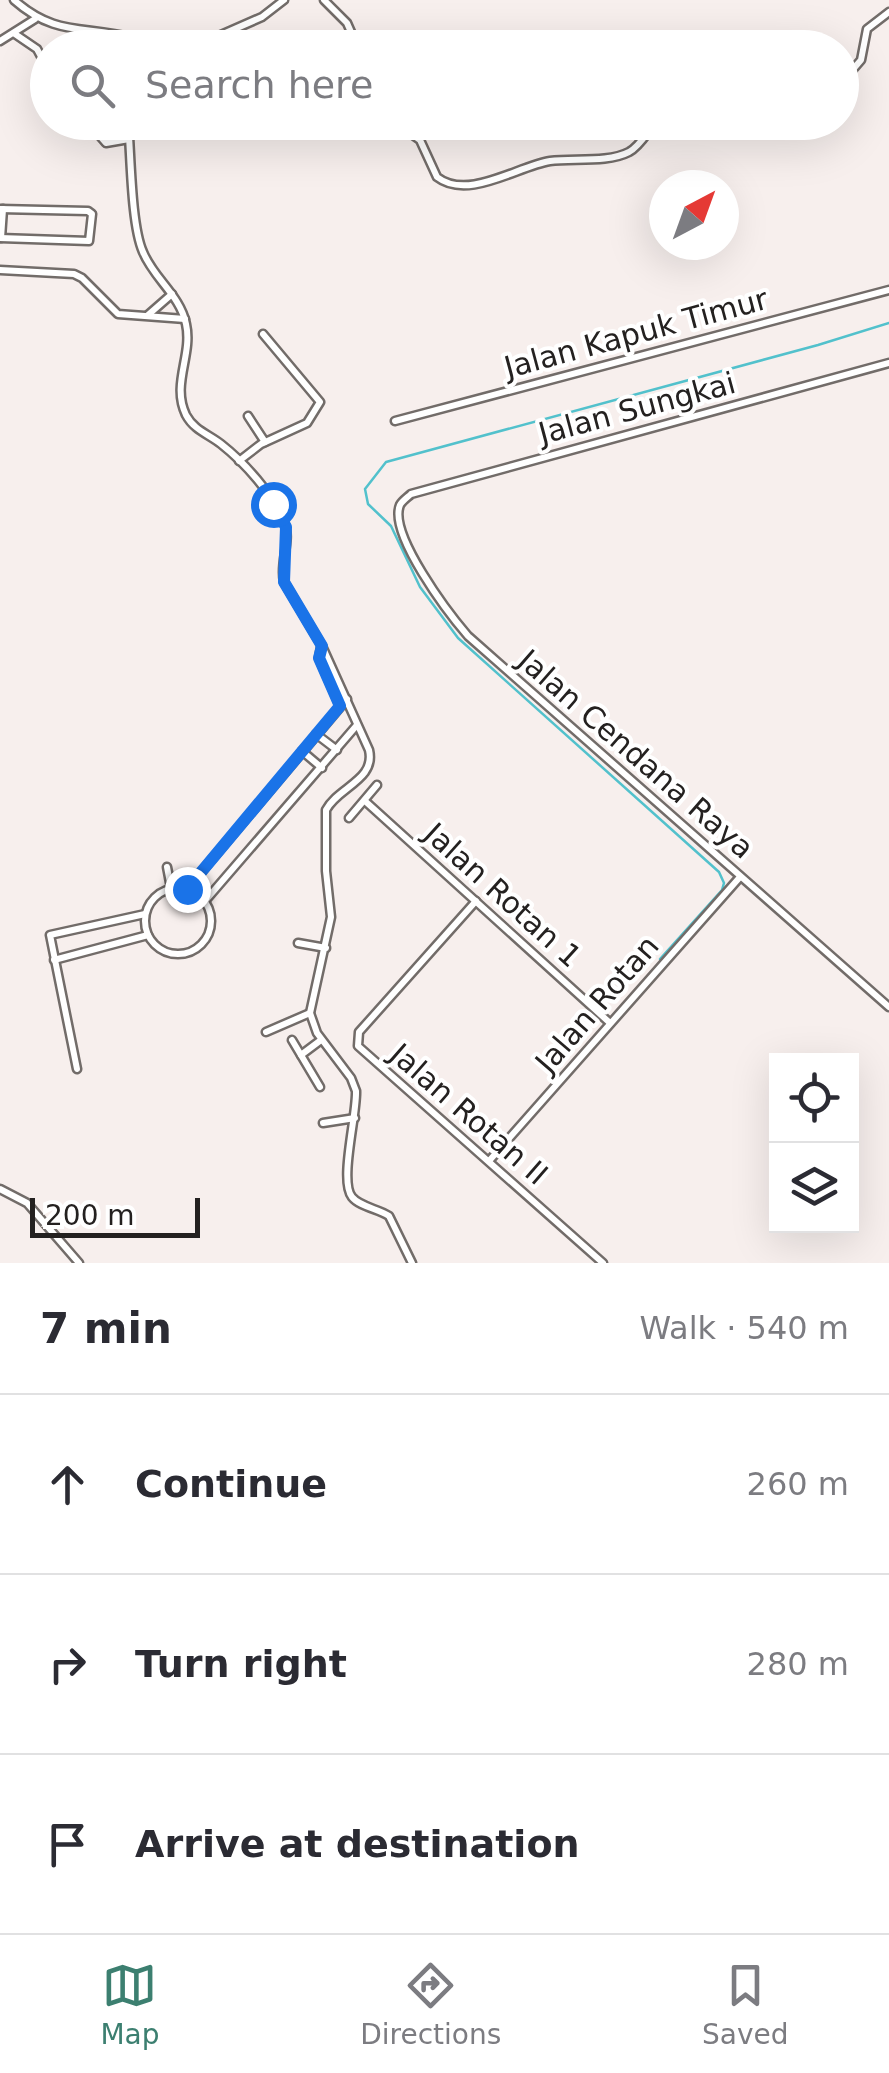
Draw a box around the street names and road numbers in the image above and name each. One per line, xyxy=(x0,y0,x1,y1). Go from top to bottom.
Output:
street label: Jalan Kapuk Timur xyxy=(499,281,772,386)
street label: Jalan Sungkai xyxy=(533,365,739,452)
street label: Jalan Cendana Raya xyxy=(510,641,761,866)
street label: Jalan Rotan 1 xyxy=(416,814,588,974)
street label: Jalan Rotan xyxy=(527,929,666,1081)
street label: Jalan Rotan II xyxy=(382,1035,555,1192)

